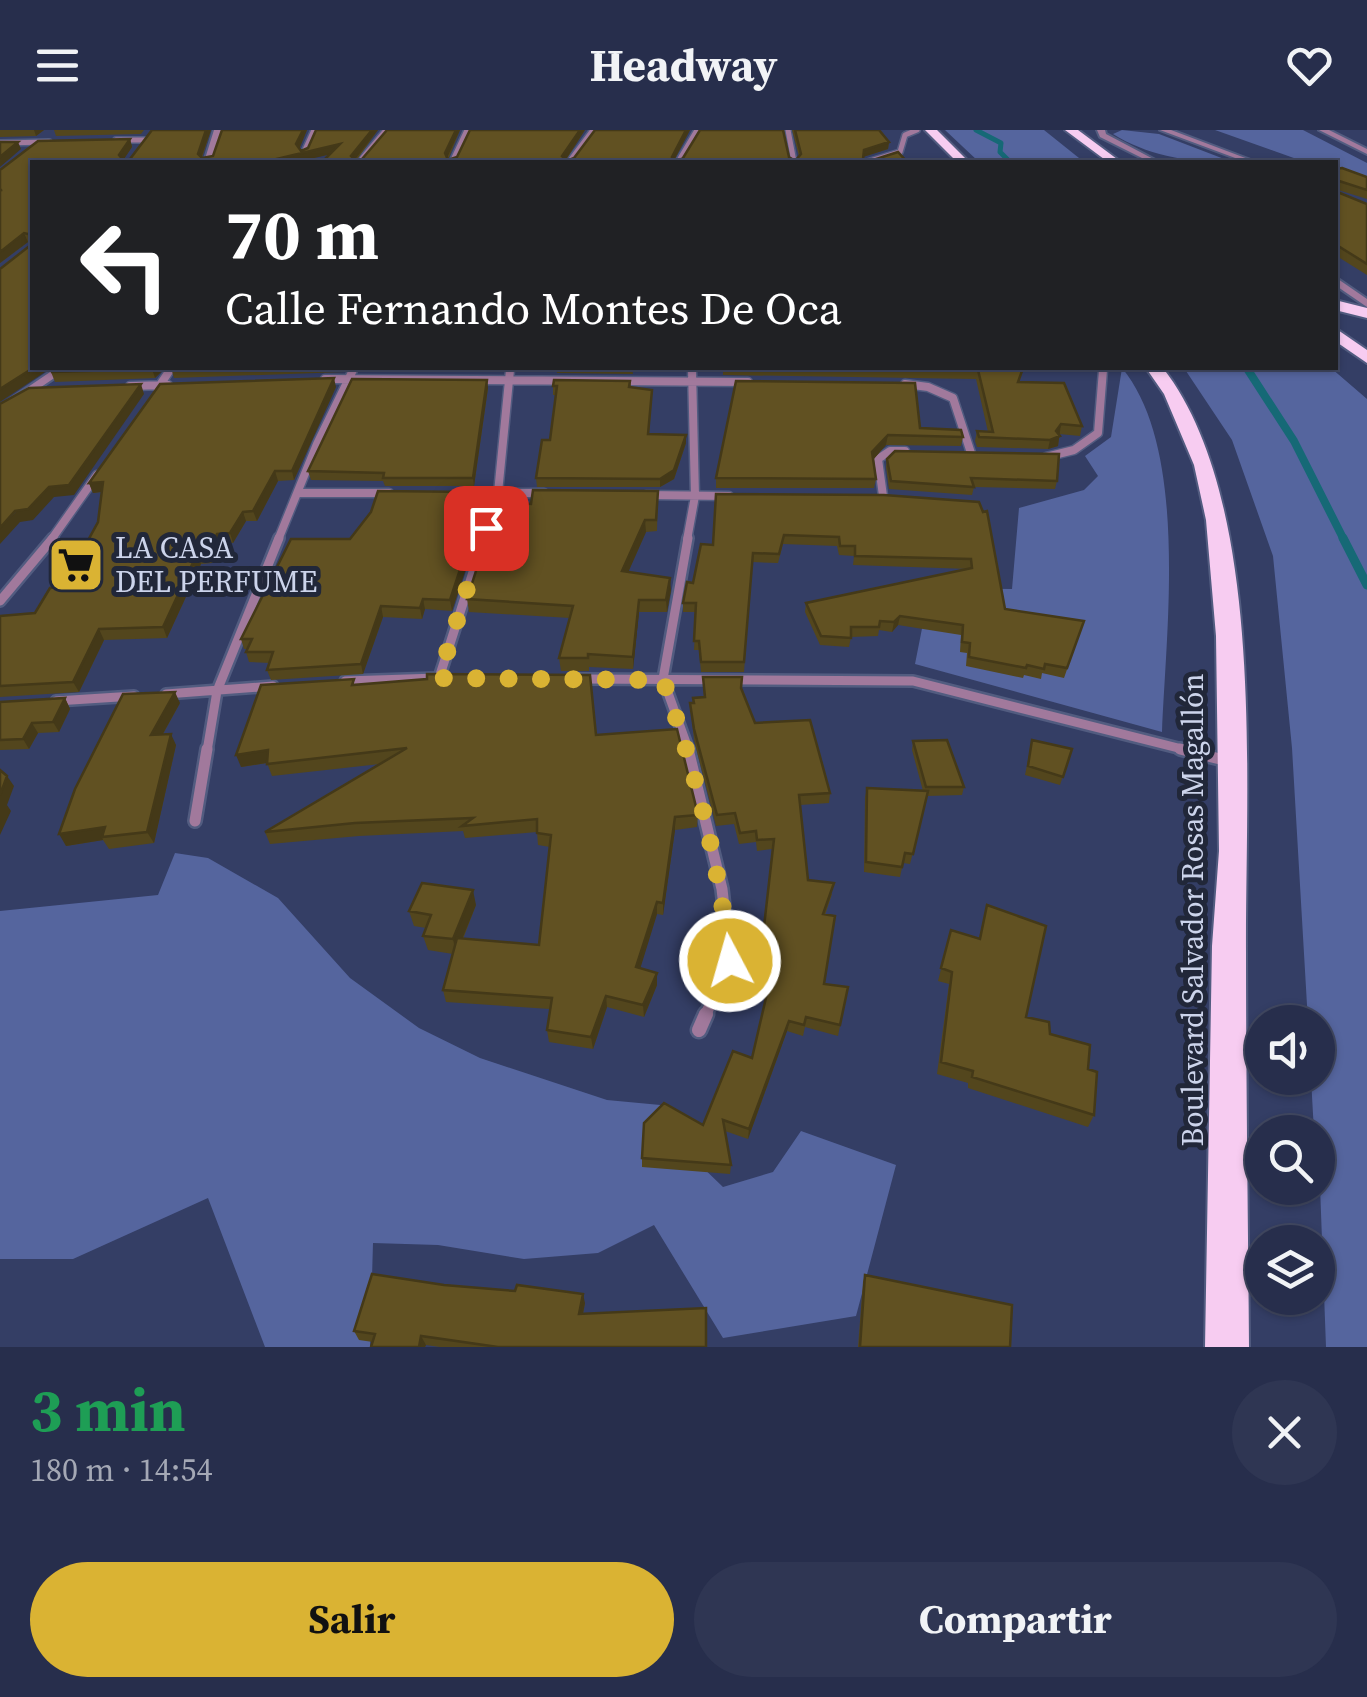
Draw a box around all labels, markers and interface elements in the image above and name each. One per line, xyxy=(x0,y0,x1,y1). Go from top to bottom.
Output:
text: Headway xyxy=(589,34,778,96)
icon: menu xyxy=(30,38,85,93)
icon: heart xyxy=(1282,38,1337,93)
text: 70 m xyxy=(225,186,379,282)
icon: left xyxy=(60,200,190,330)
text: Calle Fernando Montes De Oca xyxy=(225,277,842,339)
pin xyxy=(444,486,529,571)
icon: arrive xyxy=(459,501,514,556)
place label: LA CASA DEL PERFUME xyxy=(115,527,317,602)
supermarket icon: LA CASA DEL PERFUME xyxy=(46,535,106,595)
street label: Boulevard Salvador Rosas Magallón xyxy=(1172,673,1213,1147)
position arrow xyxy=(678,909,782,1013)
map controls xyxy=(1245,1005,1335,1315)
button: sound xyxy=(1245,1005,1335,1095)
button: search xyxy=(1245,1115,1335,1205)
button: layers xyxy=(1245,1225,1335,1315)
text: 3 min xyxy=(30,1369,186,1451)
button: close xyxy=(1232,1380,1337,1485)
text: 180 m · 14:54 xyxy=(30,1448,212,1492)
button: Salir xyxy=(30,1562,674,1677)
button: Compartir xyxy=(694,1562,1337,1677)

